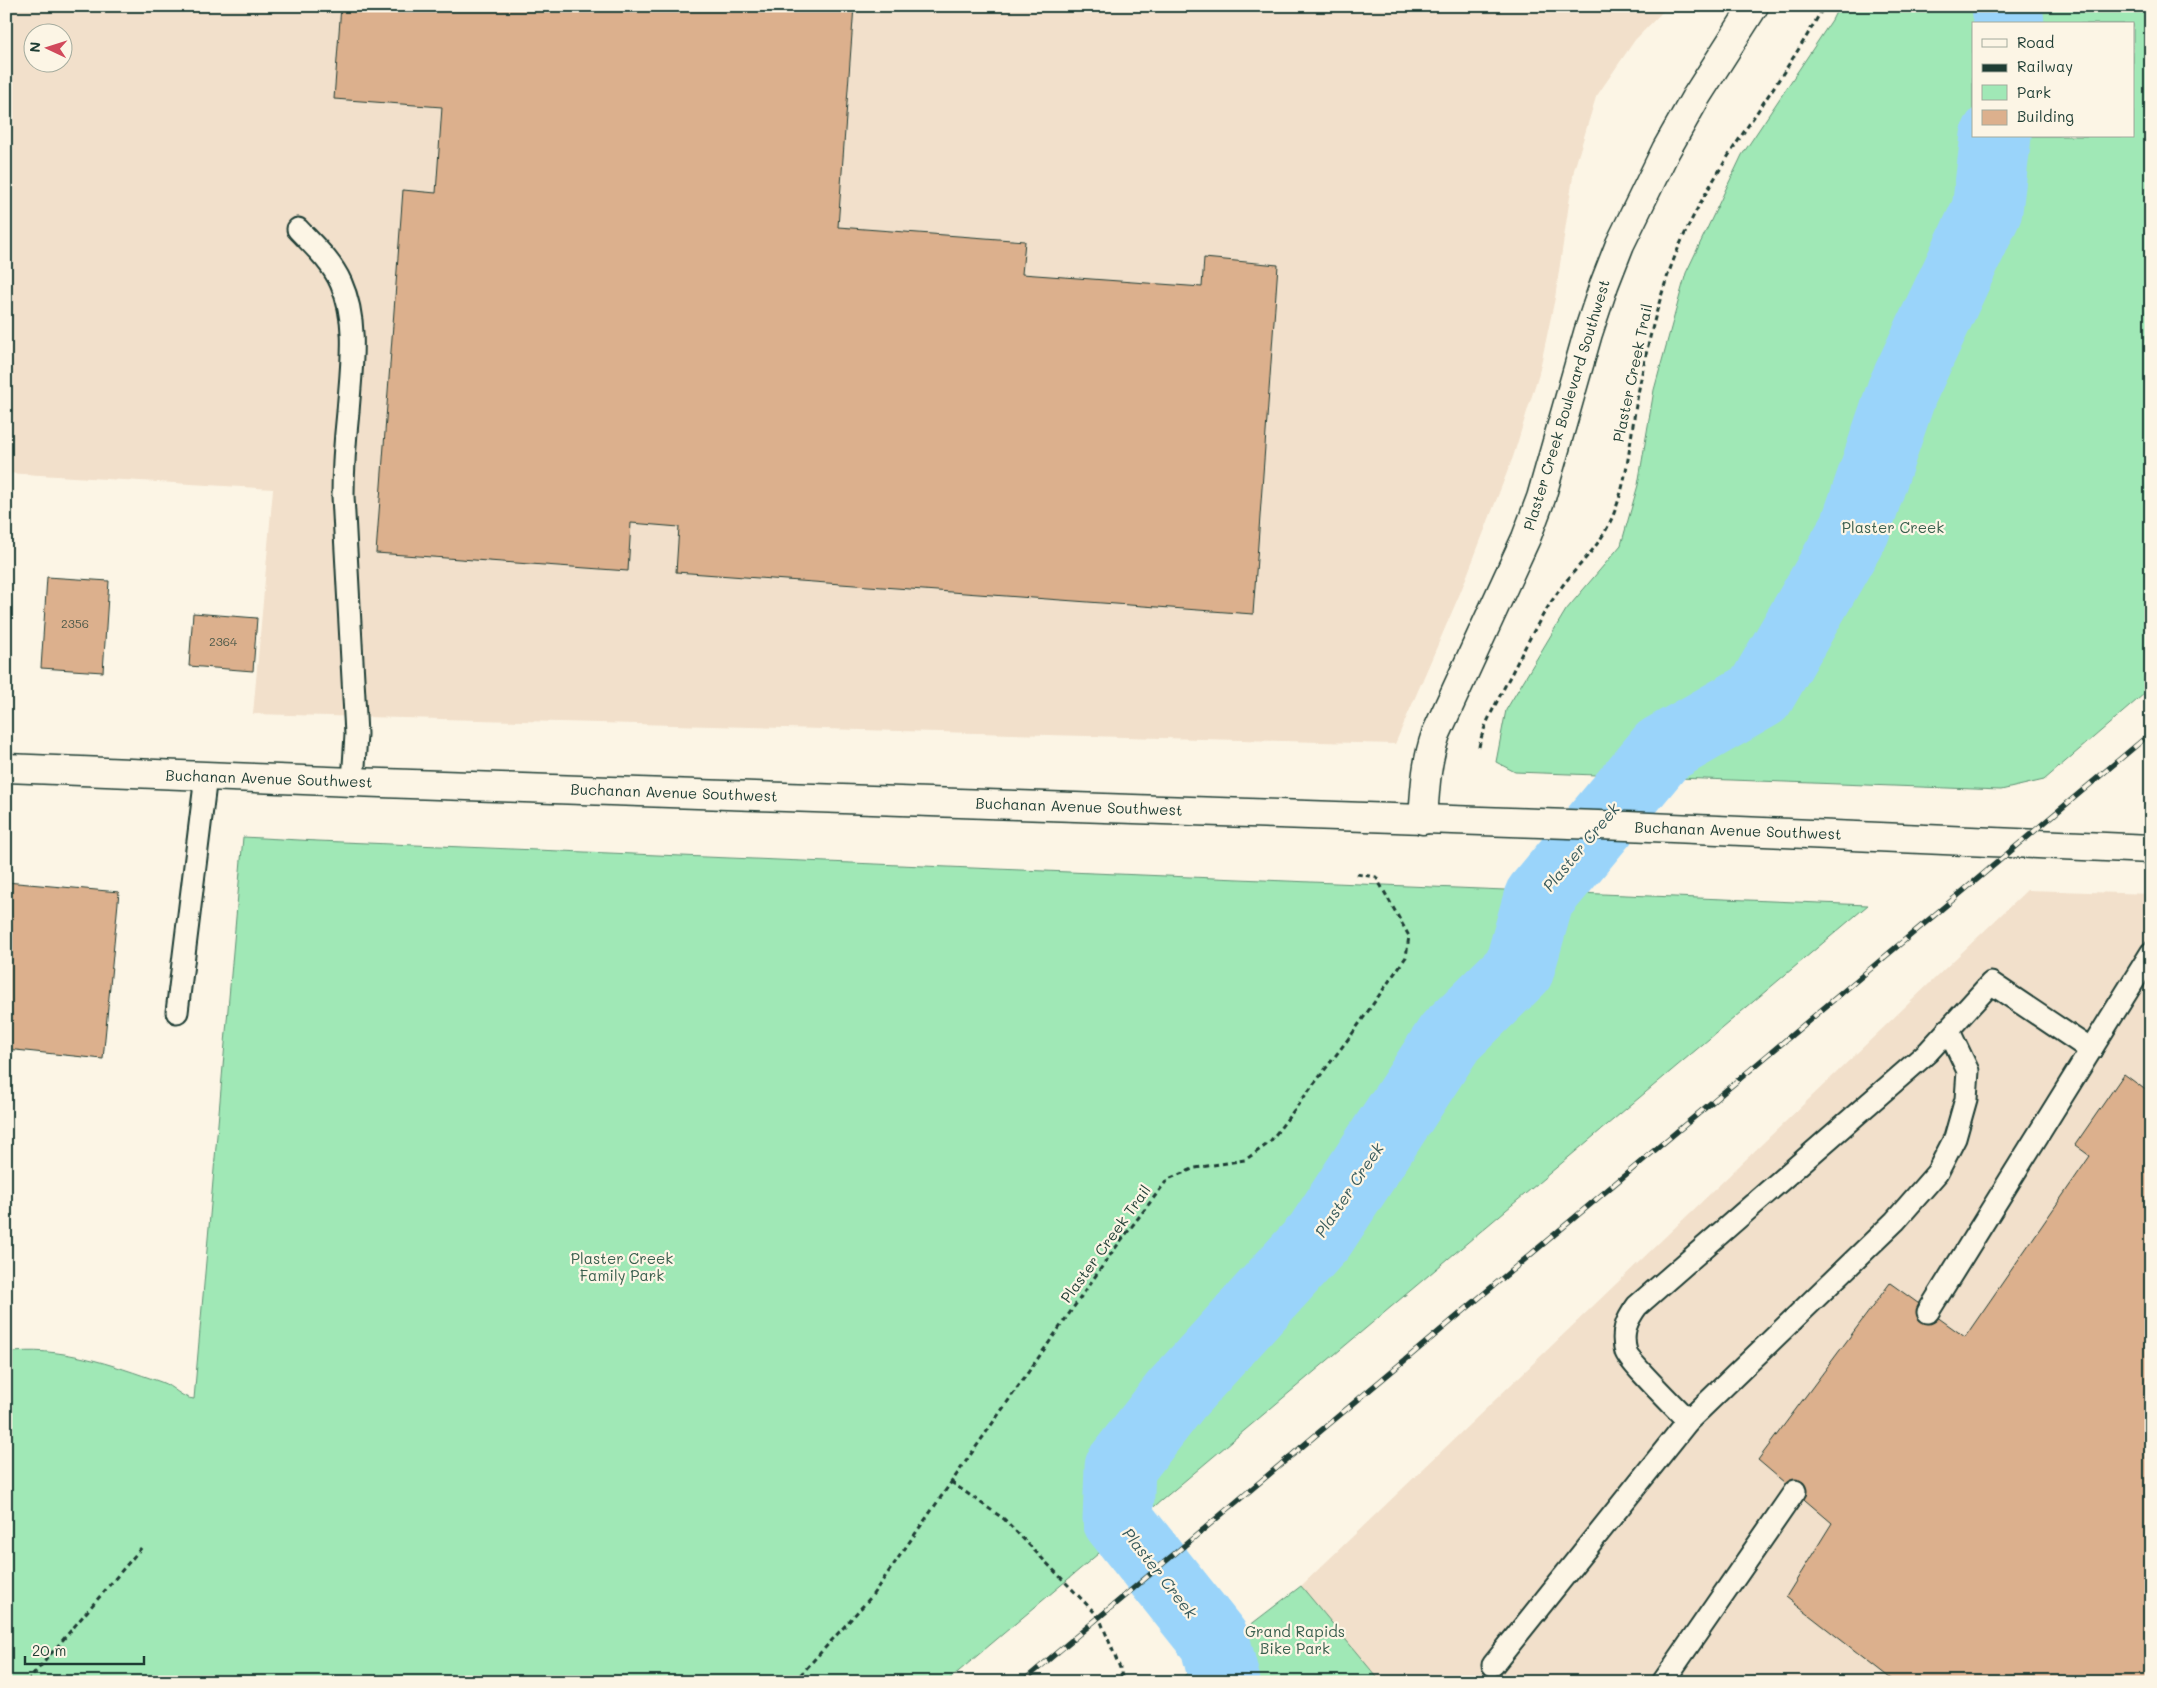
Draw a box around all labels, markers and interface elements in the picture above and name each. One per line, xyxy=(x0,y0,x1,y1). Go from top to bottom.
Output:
north arrow xyxy=(22,22,72,72)
legend xyxy=(1972,22,2134,138)
text: Road xyxy=(2017,32,2054,52)
text: N xyxy=(25,41,44,53)
text: Railway xyxy=(2017,56,2073,76)
text: Park xyxy=(2017,82,2051,102)
text: Building xyxy=(2017,106,2074,126)
street label: Plaster Creek Boulevard Southwest xyxy=(1518,277,1614,533)
street label: Plaster Creek Trail xyxy=(1608,302,1656,444)
park label: Plaster Creek xyxy=(1842,517,1944,537)
house number: 2356 xyxy=(61,615,89,631)
house number: 2364 xyxy=(209,633,237,649)
street label: Buchanan Avenue Southwest xyxy=(165,764,373,792)
street label: Buchanan Avenue Southwest xyxy=(570,778,778,806)
street label: Buchanan Avenue Southwest xyxy=(975,792,1183,820)
water label: Plaster Creek xyxy=(1537,798,1624,895)
street label: Buchanan Avenue Southwest xyxy=(1634,816,1842,844)
water label: Plaster Creek xyxy=(1309,1138,1388,1241)
street label: Plaster Creek Trail xyxy=(1056,1181,1155,1306)
park label: Plaster Creek Family Park xyxy=(571,1248,673,1285)
water label: Plaster Creek xyxy=(1118,1523,1203,1623)
park label: Grand Rapids Bike Park xyxy=(1245,1621,1345,1658)
scale bar xyxy=(25,1633,144,1665)
text: 20 m xyxy=(32,1640,66,1660)

